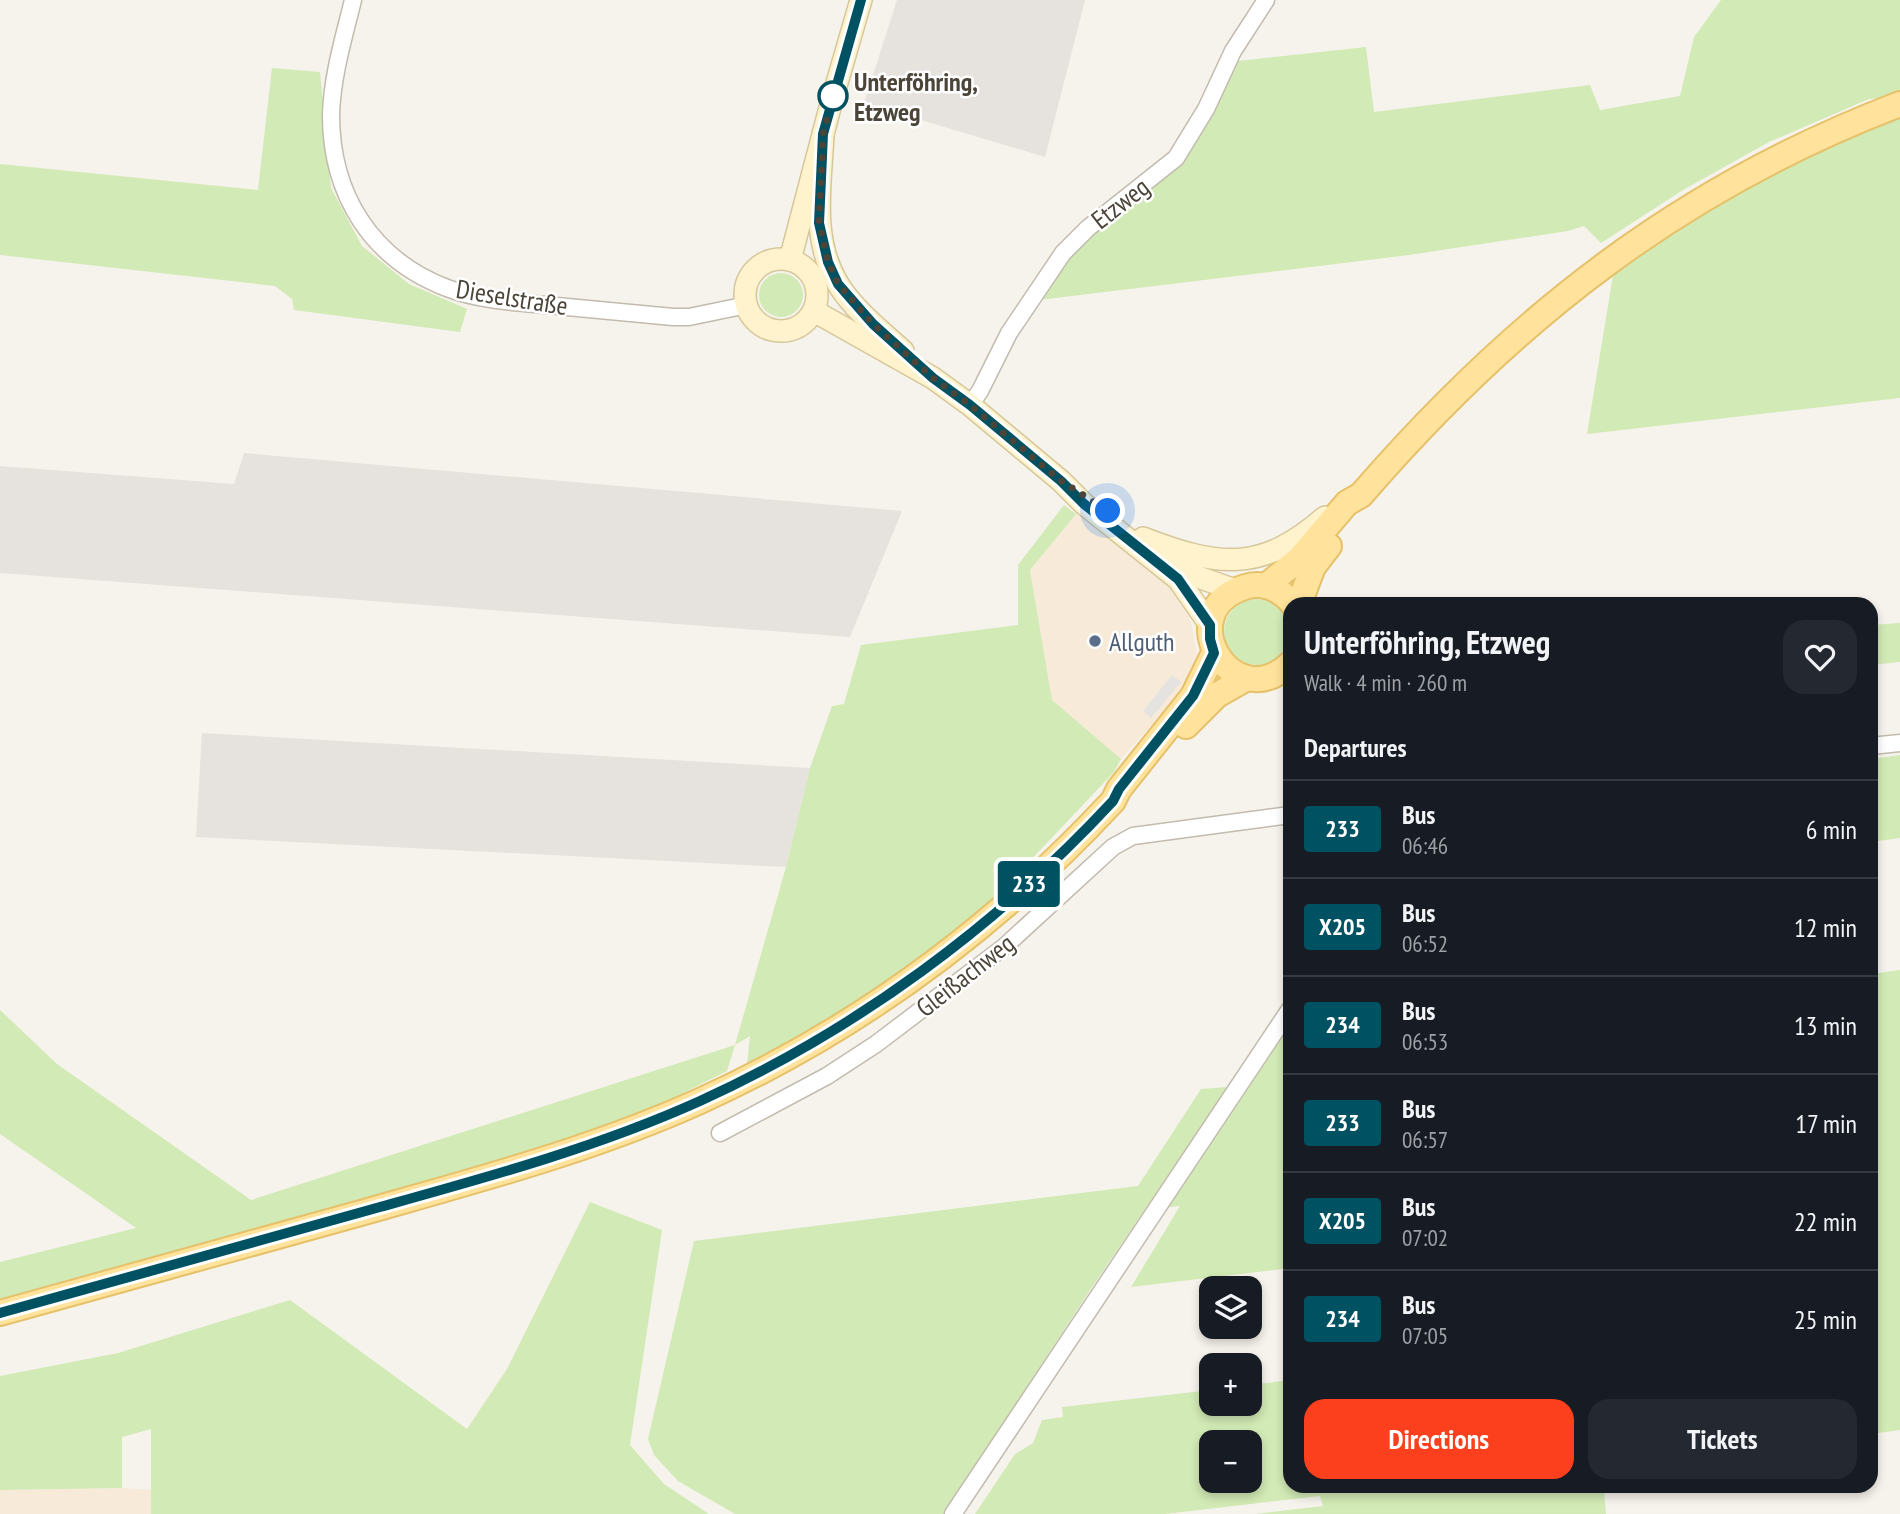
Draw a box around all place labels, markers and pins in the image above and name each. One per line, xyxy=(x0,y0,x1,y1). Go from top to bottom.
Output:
place label: Unterföhring, Etzweg xyxy=(854,65,978,128)
marker: Unterföhring, Etzweg xyxy=(818,81,848,111)
place label: Allguth xyxy=(1109,625,1175,658)
marker: Allguth xyxy=(1087,633,1103,649)

